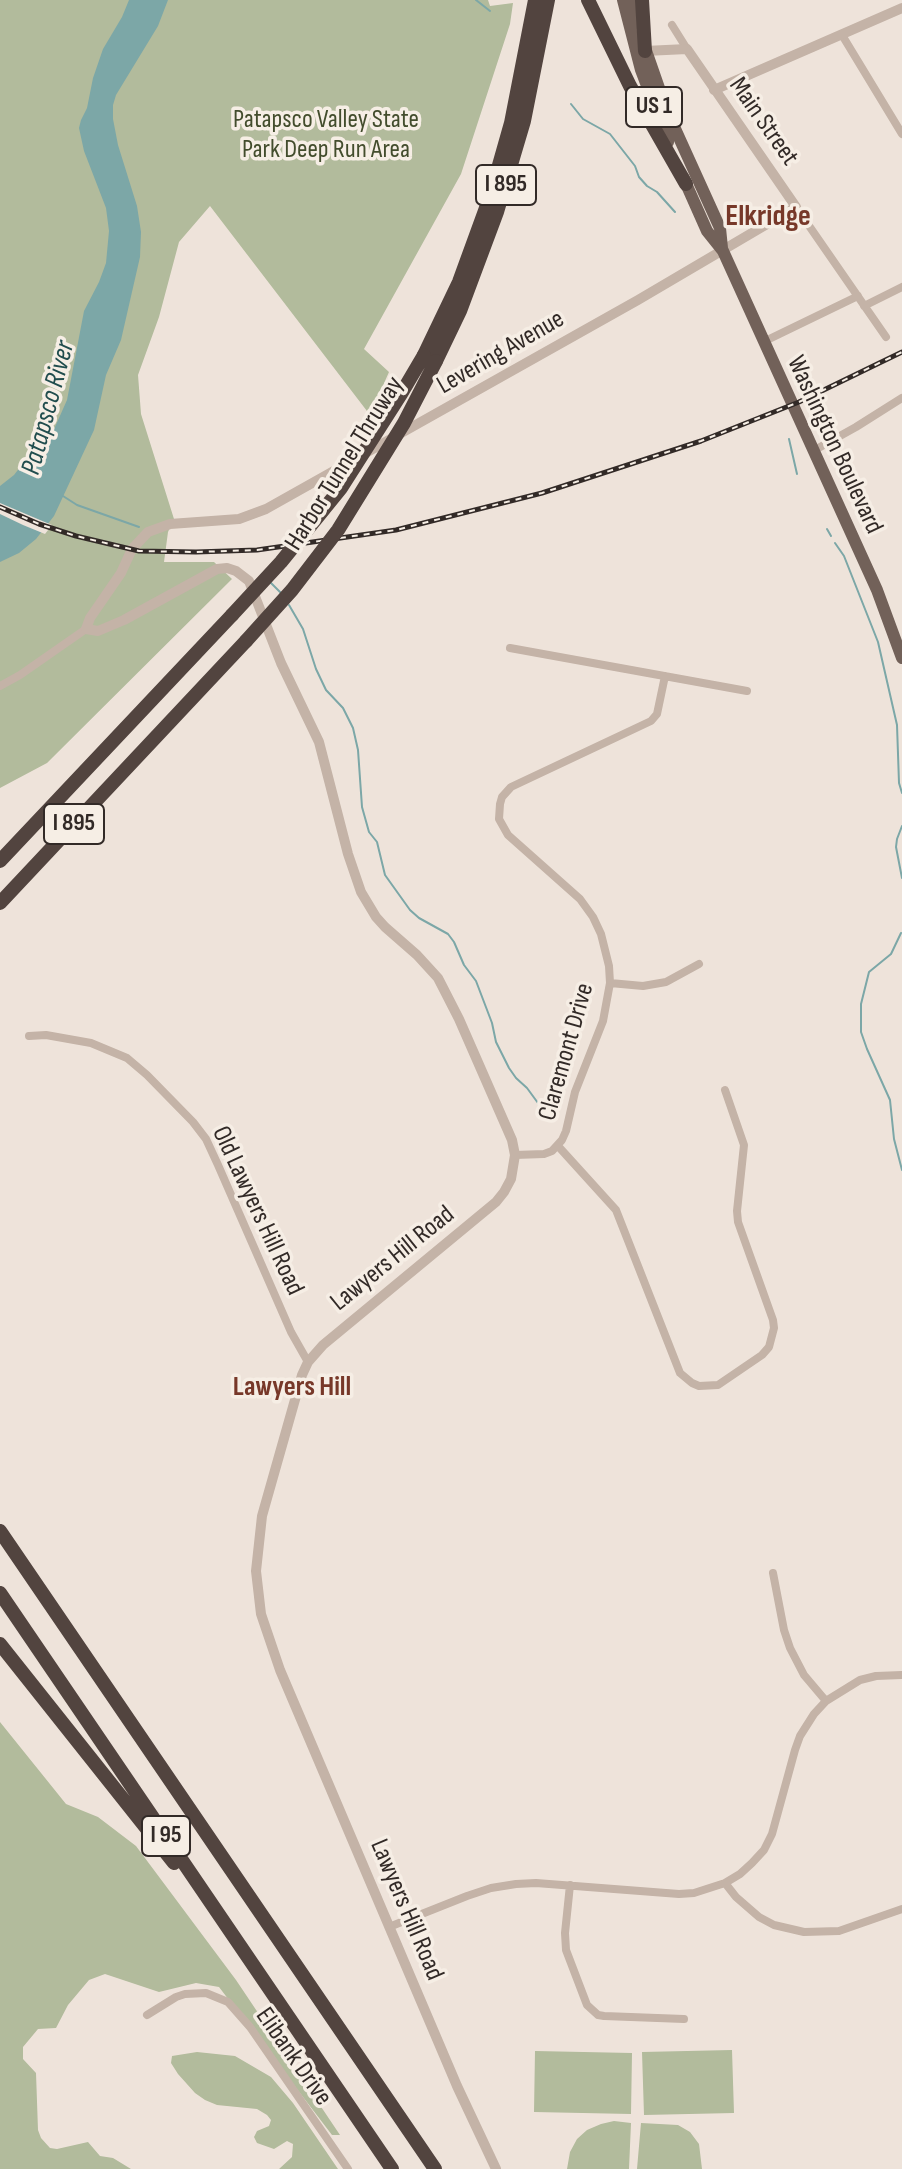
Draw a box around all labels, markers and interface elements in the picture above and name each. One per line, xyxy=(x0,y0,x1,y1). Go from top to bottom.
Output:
street label: Main Street xyxy=(721,72,805,172)
road number: US 1 xyxy=(626,87,682,127)
park label: Patapsco Valley State Park Deep Run Area xyxy=(233,104,419,166)
road number: I 895 xyxy=(476,165,536,205)
district label: Elkridge xyxy=(725,199,811,235)
street label: Levering Avenue xyxy=(432,304,570,402)
water label: Patapsco River xyxy=(15,337,83,479)
street label: Washington Boulevard xyxy=(779,351,889,539)
street label: Harbor Tunnel Thruway xyxy=(279,371,411,557)
road number: I 895 xyxy=(44,804,104,844)
street label: Claremont Drive xyxy=(533,980,601,1124)
street label: Old Lawyers Hill Road xyxy=(204,1122,310,1300)
street label: Lawyers Hill Road xyxy=(325,1200,461,1318)
district label: Lawyers Hill xyxy=(233,1371,351,1405)
road number: I 95 xyxy=(142,1816,190,1856)
street label: Lawyers Hill Road xyxy=(362,1835,450,1985)
street label: Elibank Drive xyxy=(248,2002,338,2112)

